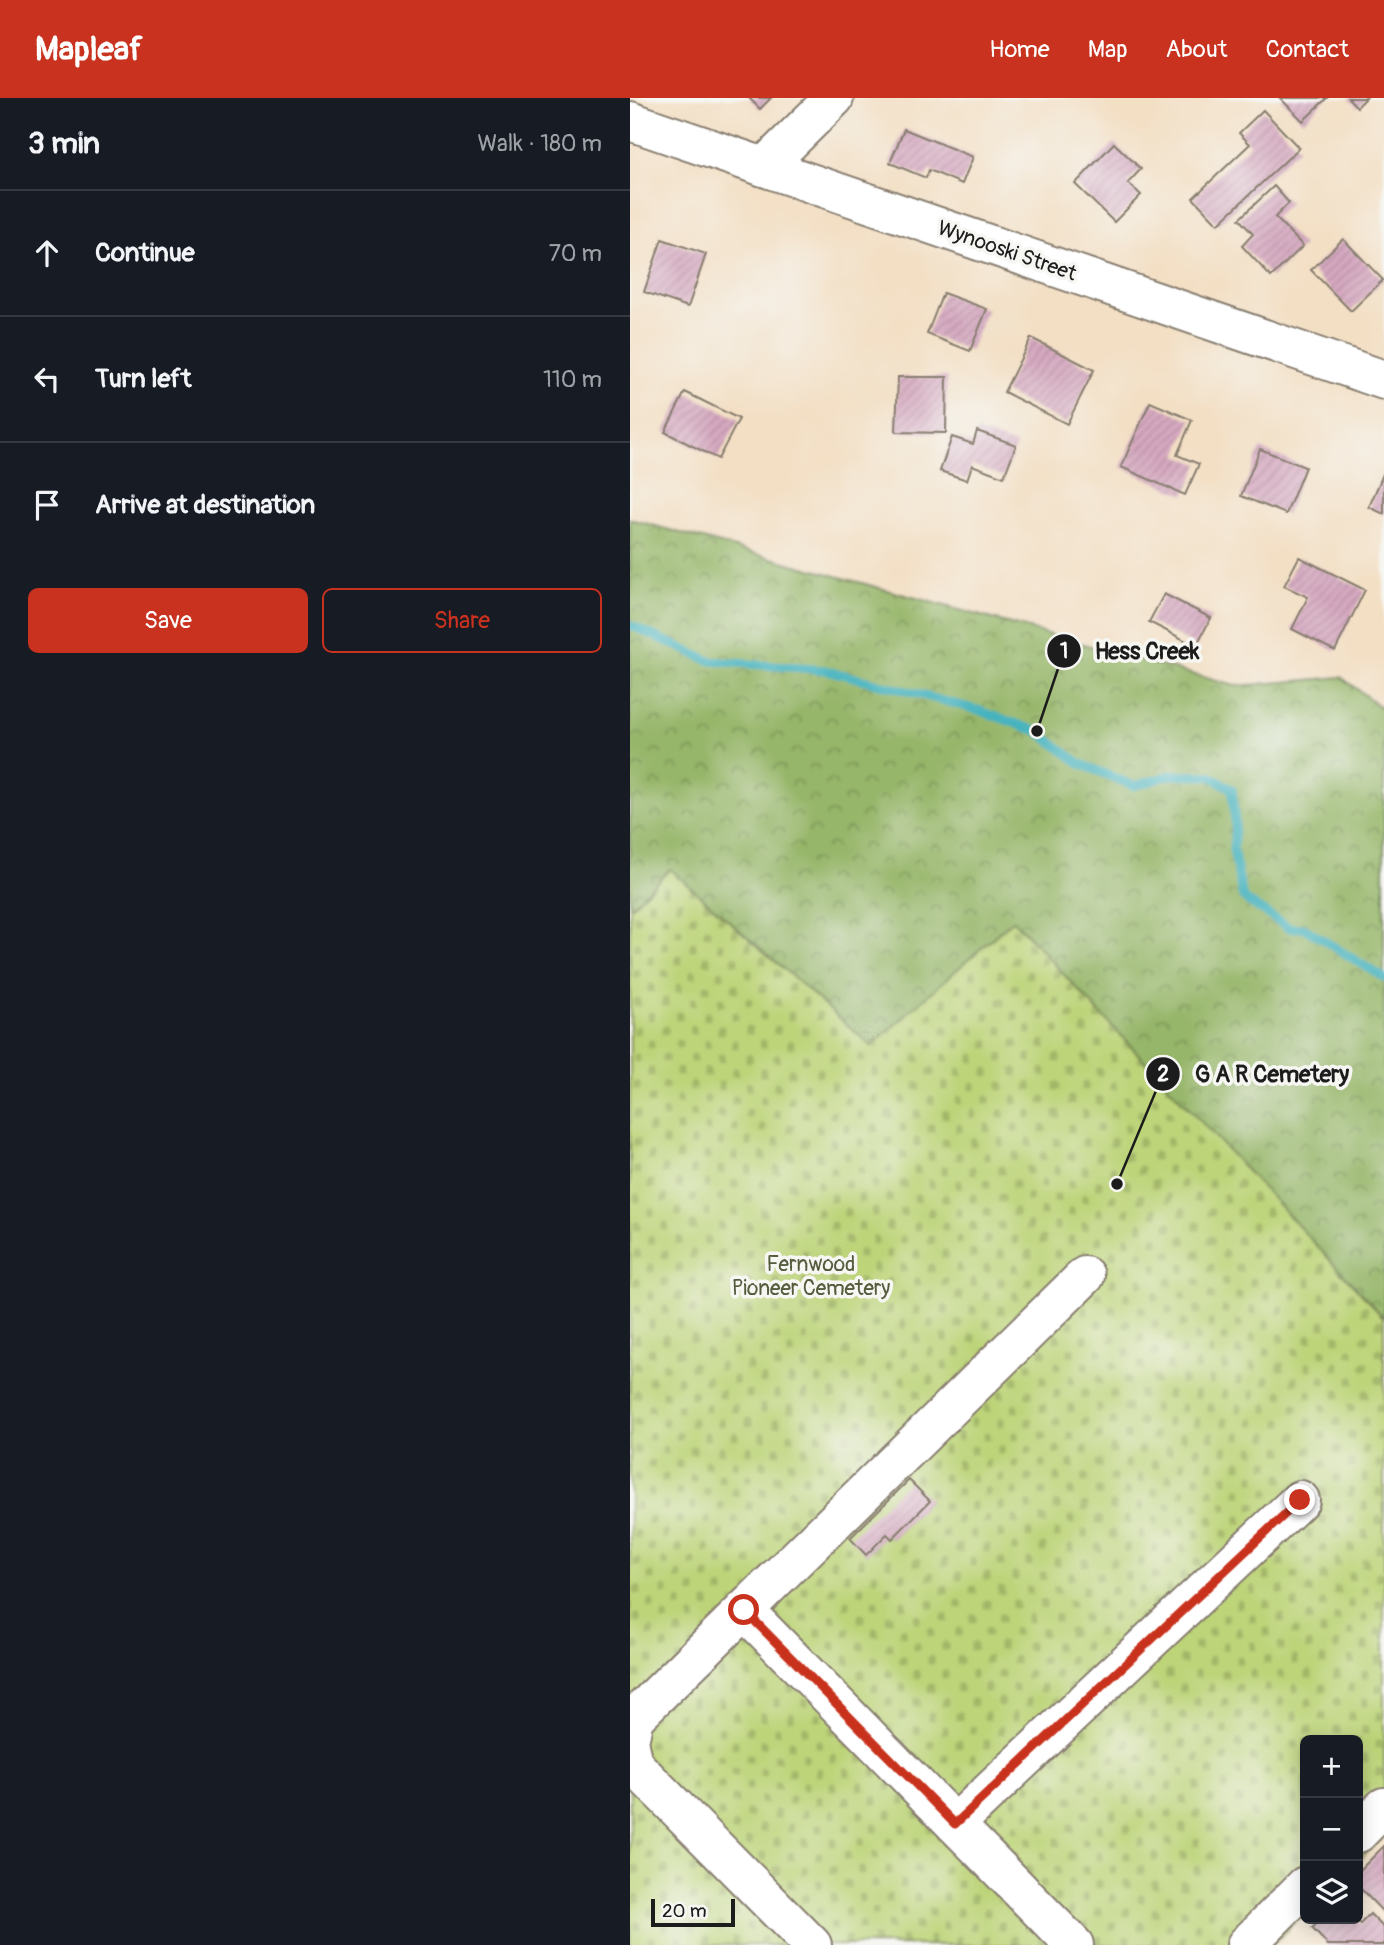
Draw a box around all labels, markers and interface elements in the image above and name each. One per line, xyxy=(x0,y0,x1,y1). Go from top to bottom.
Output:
text: Mapleaf xyxy=(35,29,143,70)
text: Home xyxy=(989,35,1050,64)
text: Map xyxy=(1088,35,1128,64)
text: About xyxy=(1166,35,1228,64)
text: Contact xyxy=(1266,35,1349,64)
text: 3 min xyxy=(28,125,100,162)
text: Walk · 180 m xyxy=(477,129,602,158)
street label: Wynooski Street xyxy=(934,215,1081,288)
icon: ahead xyxy=(28,234,66,272)
text: Continue xyxy=(95,237,195,269)
text: 70 m xyxy=(549,239,602,268)
icon: left xyxy=(28,360,66,398)
text: Turn left xyxy=(95,363,191,395)
text: 110 m xyxy=(543,365,602,394)
icon: arrive xyxy=(28,486,66,524)
text: Arrive at destination xyxy=(95,489,315,521)
button: Save xyxy=(28,588,308,653)
button: Share xyxy=(322,588,602,653)
callout: Hess Creek xyxy=(1046,629,1214,673)
text: Hess Creek xyxy=(1095,637,1200,666)
text: 1 xyxy=(1060,638,1068,665)
callout: G A R Cemetery xyxy=(1145,1052,1363,1096)
text: G A R Cemetery xyxy=(1195,1060,1349,1089)
text: 2 xyxy=(1157,1061,1169,1088)
park label: Fernwood Pioneer Cemetery xyxy=(732,1251,890,1302)
route end xyxy=(1284,1484,1315,1515)
route start xyxy=(728,1594,759,1625)
map controls xyxy=(1300,1735,1363,1924)
button: + xyxy=(1300,1735,1363,1798)
button: − xyxy=(1300,1798,1363,1861)
button: layers xyxy=(1300,1861,1363,1924)
scale bar xyxy=(651,1896,735,1928)
text: 20 m xyxy=(662,1899,707,1923)

